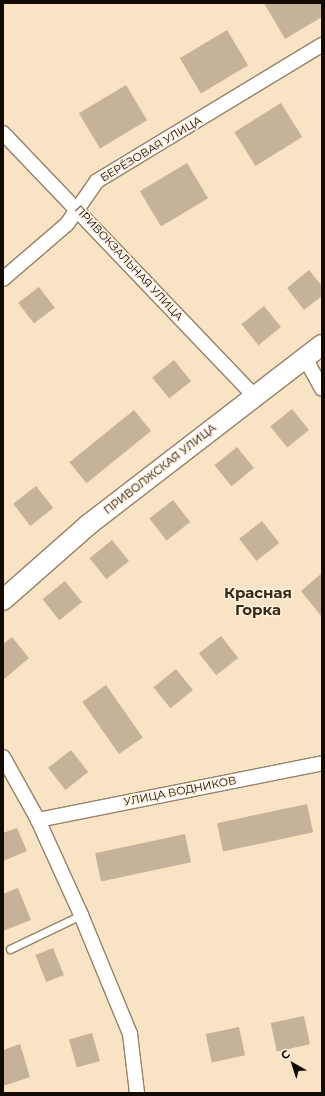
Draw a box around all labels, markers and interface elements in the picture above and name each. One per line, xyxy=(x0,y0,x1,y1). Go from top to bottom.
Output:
street label: БЕРЁЗОВАЯ УЛИЦА xyxy=(98,114,204,184)
street label: ПРИВОКЗАЛЬНАЯ УЛИЦА xyxy=(72,203,186,323)
street label: ПРИВОЛЖСКАЯ УЛИЦА xyxy=(101,421,219,517)
district label: Красная Горка xyxy=(224,583,292,618)
street label: УЛИЦА ВОДНИКОВ xyxy=(123,774,237,808)
north arrow xyxy=(273,1044,313,1084)
text: С xyxy=(278,1047,293,1063)

